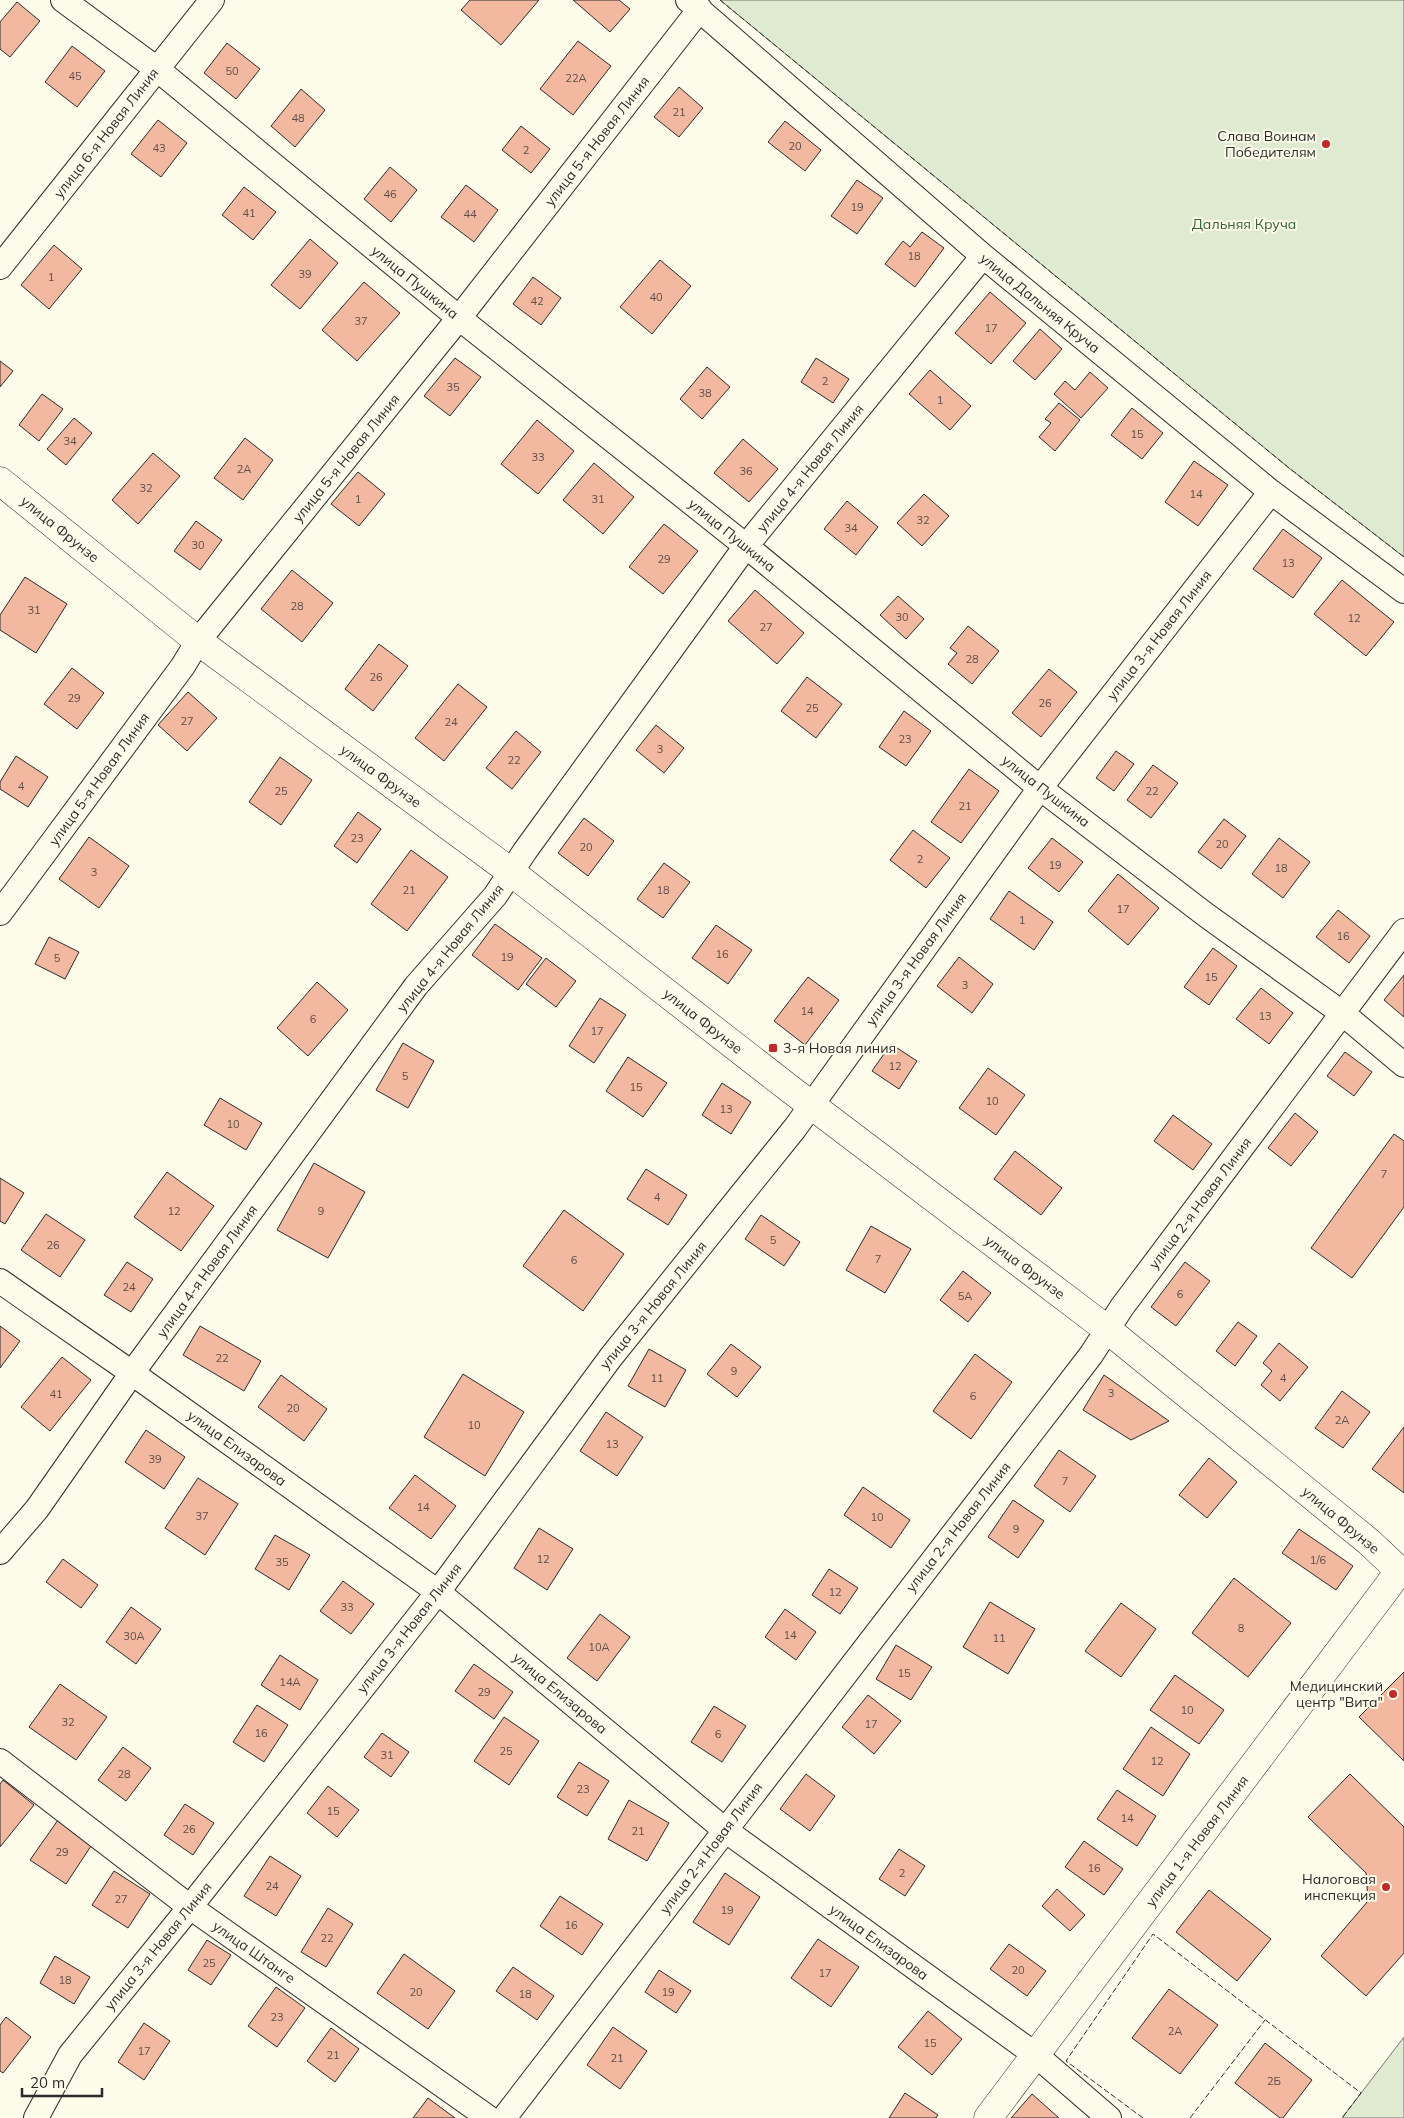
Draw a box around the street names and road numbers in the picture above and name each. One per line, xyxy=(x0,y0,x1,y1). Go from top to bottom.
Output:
street label: улица 6-я Новая Линия xyxy=(50,64,162,202)
street label: улица 5-я Новая Линия xyxy=(541,72,653,210)
street label: улица Пушкина xyxy=(368,241,462,323)
street label: улица Дальняя Круча xyxy=(976,249,1104,357)
street label: улица 5-я Новая Линия xyxy=(289,390,403,526)
street label: улица 4-я Новая Линия xyxy=(753,400,867,536)
street label: улица Фрунзе xyxy=(17,492,103,566)
street label: улица Пушкина xyxy=(685,494,779,576)
street label: улица 3-я Новая Линия xyxy=(1103,566,1215,704)
street label: улица 5-я Новая Линия xyxy=(45,709,153,849)
street label: улица Фрунзе xyxy=(337,741,425,812)
street label: улица Пушкина xyxy=(998,751,1094,831)
street label: улица 4-я Новая Линия xyxy=(393,880,507,1016)
street label: улица 3-я Новая Линия xyxy=(862,889,970,1029)
street label: улица Фрунзе xyxy=(660,984,747,1058)
street label: улица 2-я Новая Линия xyxy=(1145,1134,1255,1272)
street label: улица 4-я Новая Линия xyxy=(153,1201,261,1341)
street label: улица Фрунзе xyxy=(981,1231,1069,1303)
street label: улица 3-я Новая Линия xyxy=(596,1237,710,1373)
street label: улица Елизарова xyxy=(184,1406,290,1490)
street label: улица 2-я Новая Линия xyxy=(902,1458,1014,1596)
street label: улица Фрунзе xyxy=(1298,1482,1384,1558)
street label: улица 3-я Новая Линия xyxy=(353,1559,465,1697)
street label: улица Елизарова xyxy=(509,1648,611,1738)
street label: улица 1-я Новая Линия xyxy=(1142,1772,1252,1910)
street label: улица 2-я Новая Линия xyxy=(656,1779,766,1917)
street label: улица 3-я Новая Линия xyxy=(101,1878,215,2014)
street label: улица Елизарова xyxy=(826,1900,932,1984)
street label: улица Штанге xyxy=(209,1917,299,1987)

